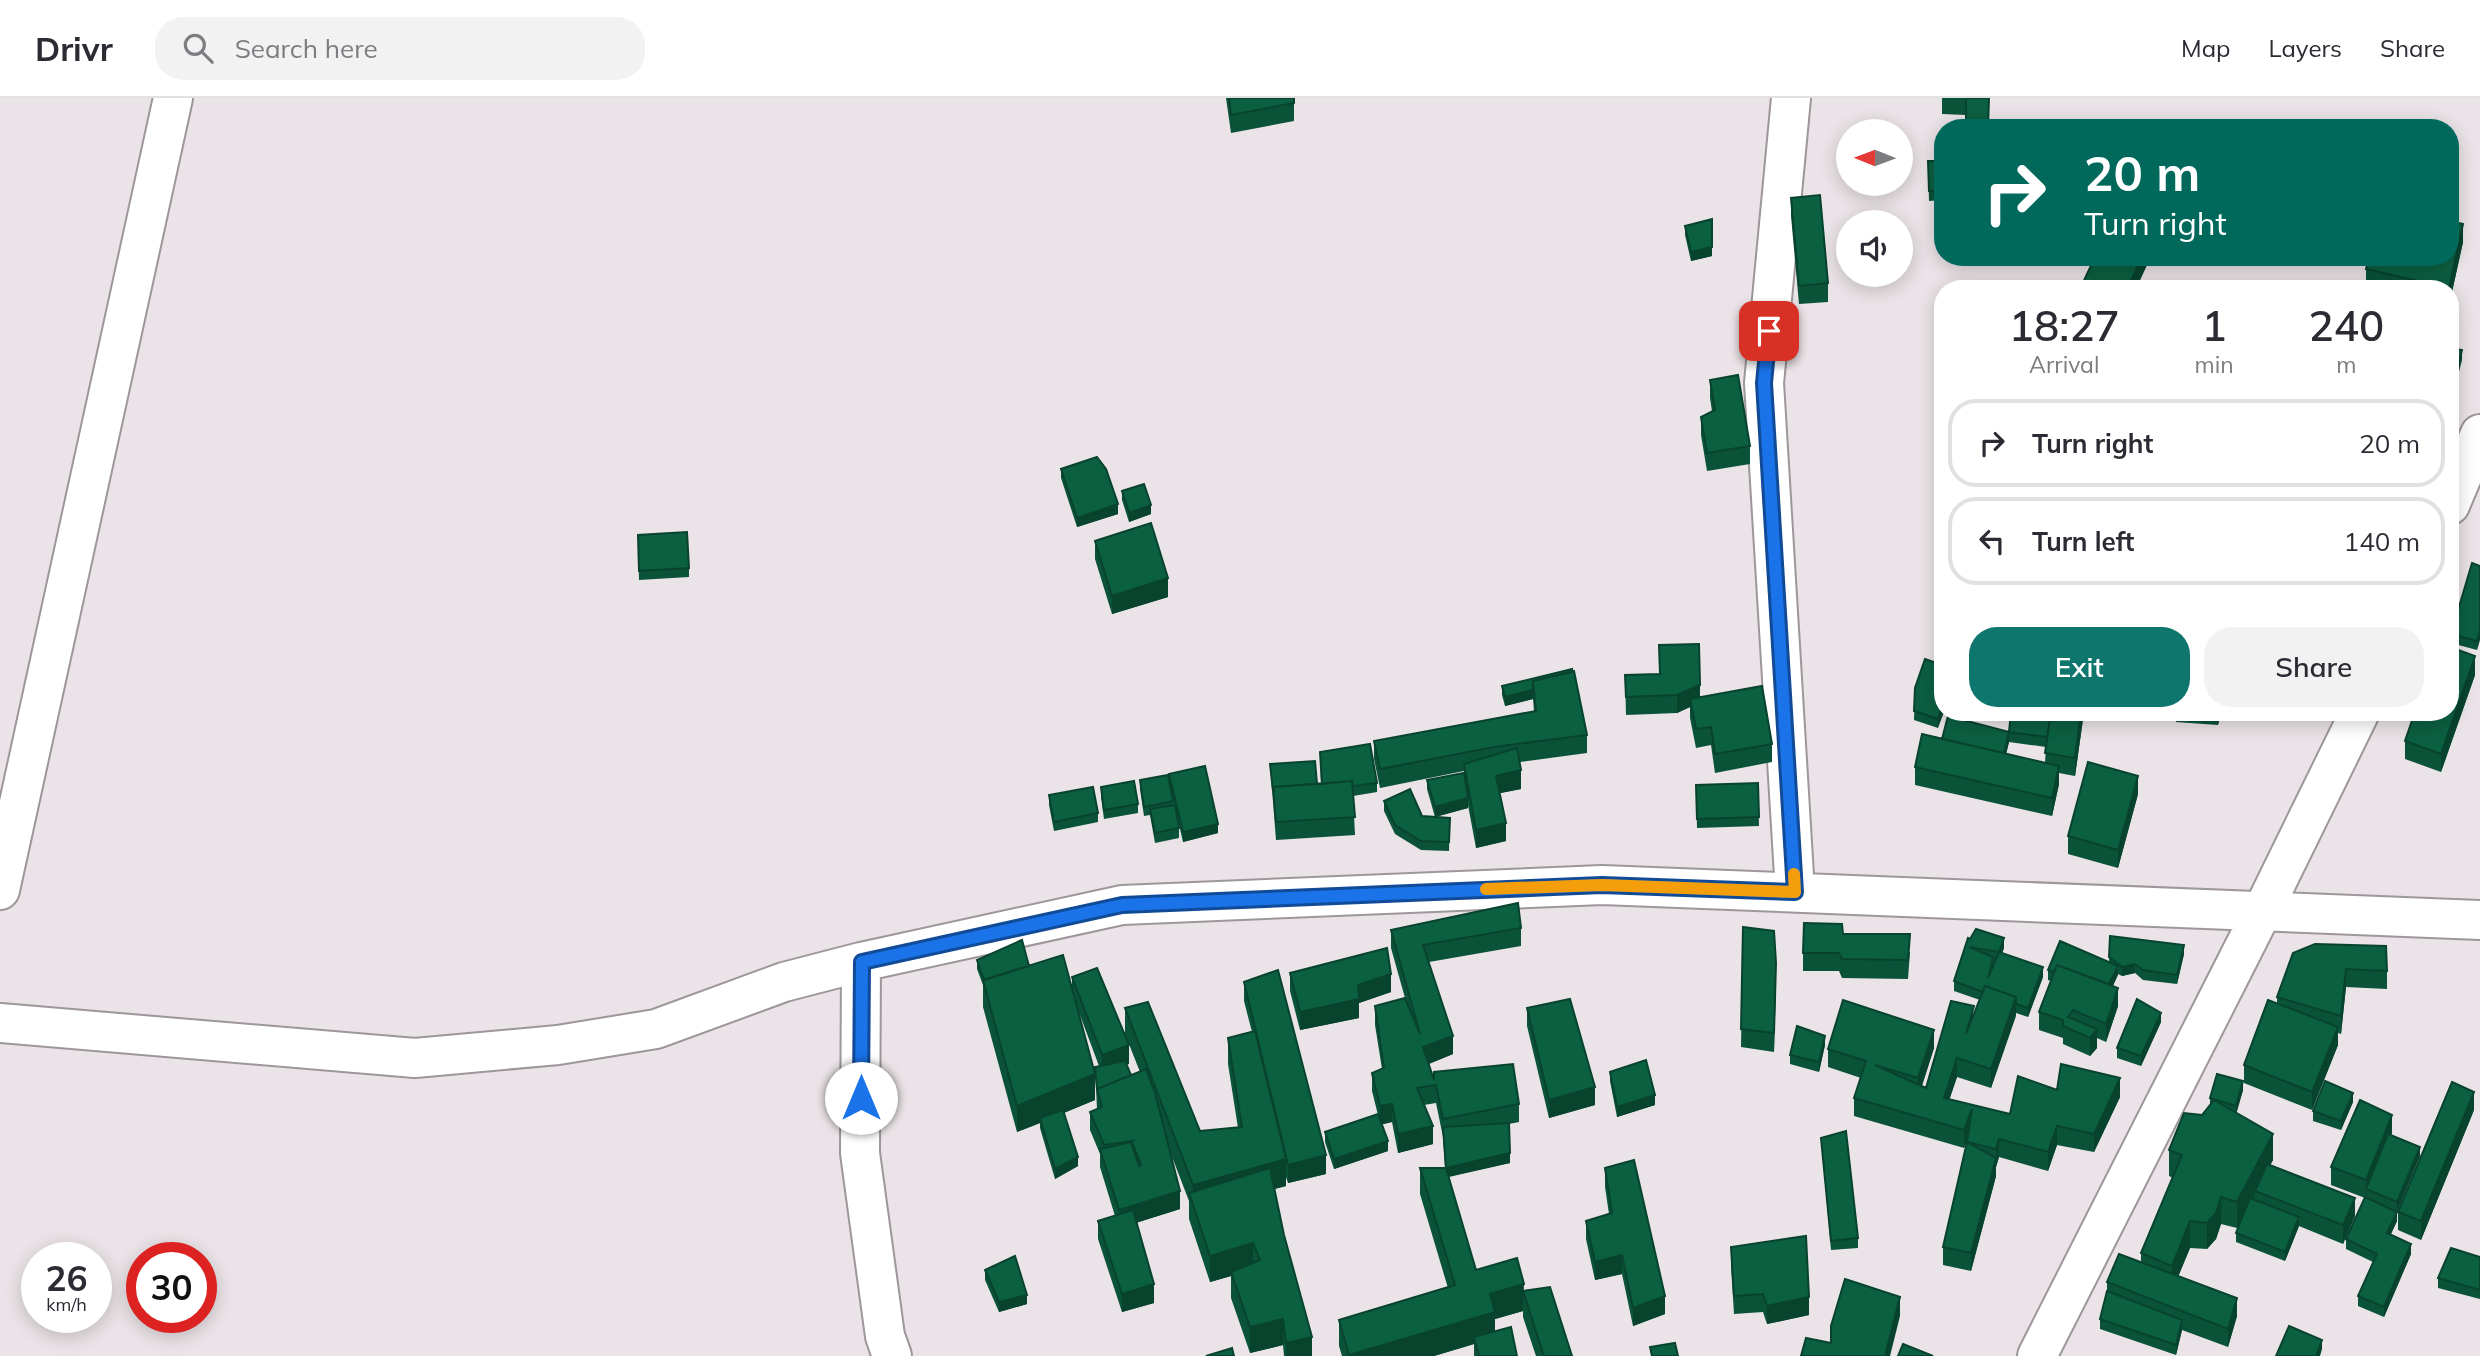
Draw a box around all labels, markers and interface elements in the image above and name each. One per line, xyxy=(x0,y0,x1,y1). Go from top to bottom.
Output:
search box xyxy=(155,17,645,80)
text: Drivr xyxy=(35,28,113,69)
icon: search xyxy=(179,29,217,67)
text: Search here xyxy=(235,32,378,65)
text: Map xyxy=(2181,33,2230,63)
text: Layers xyxy=(2268,33,2342,63)
text: Share xyxy=(2380,33,2445,63)
north arrow xyxy=(1836,119,1913,196)
map controls xyxy=(1836,119,1913,287)
text: 20 m xyxy=(2084,142,2200,203)
icon: right xyxy=(1969,147,2060,238)
text: Turn right xyxy=(2084,203,2227,243)
button: sound xyxy=(1836,210,1913,287)
text: 18:27 xyxy=(2009,299,2120,352)
text: 1 xyxy=(2201,299,2227,352)
text: 240 xyxy=(2309,299,2384,352)
pin xyxy=(1739,301,1799,361)
icon: arrive xyxy=(1750,312,1788,350)
text: Arrival xyxy=(2029,350,2099,379)
text: min xyxy=(2194,350,2234,379)
text: m xyxy=(2336,350,2356,379)
icon: right xyxy=(1973,424,2011,462)
text: Turn right xyxy=(2032,427,2153,460)
text: 20 m xyxy=(2359,427,2420,460)
icon: left xyxy=(1973,522,2011,560)
text: Turn left xyxy=(2032,525,2134,558)
text: 140 m xyxy=(2344,525,2420,558)
button: Exit xyxy=(1969,627,2190,707)
button: Share xyxy=(2204,627,2424,707)
position arrow xyxy=(824,1061,898,1135)
speed limit sign: 30 xyxy=(126,1242,217,1333)
text: 26 xyxy=(45,1256,88,1300)
text: km/h xyxy=(46,1293,87,1316)

